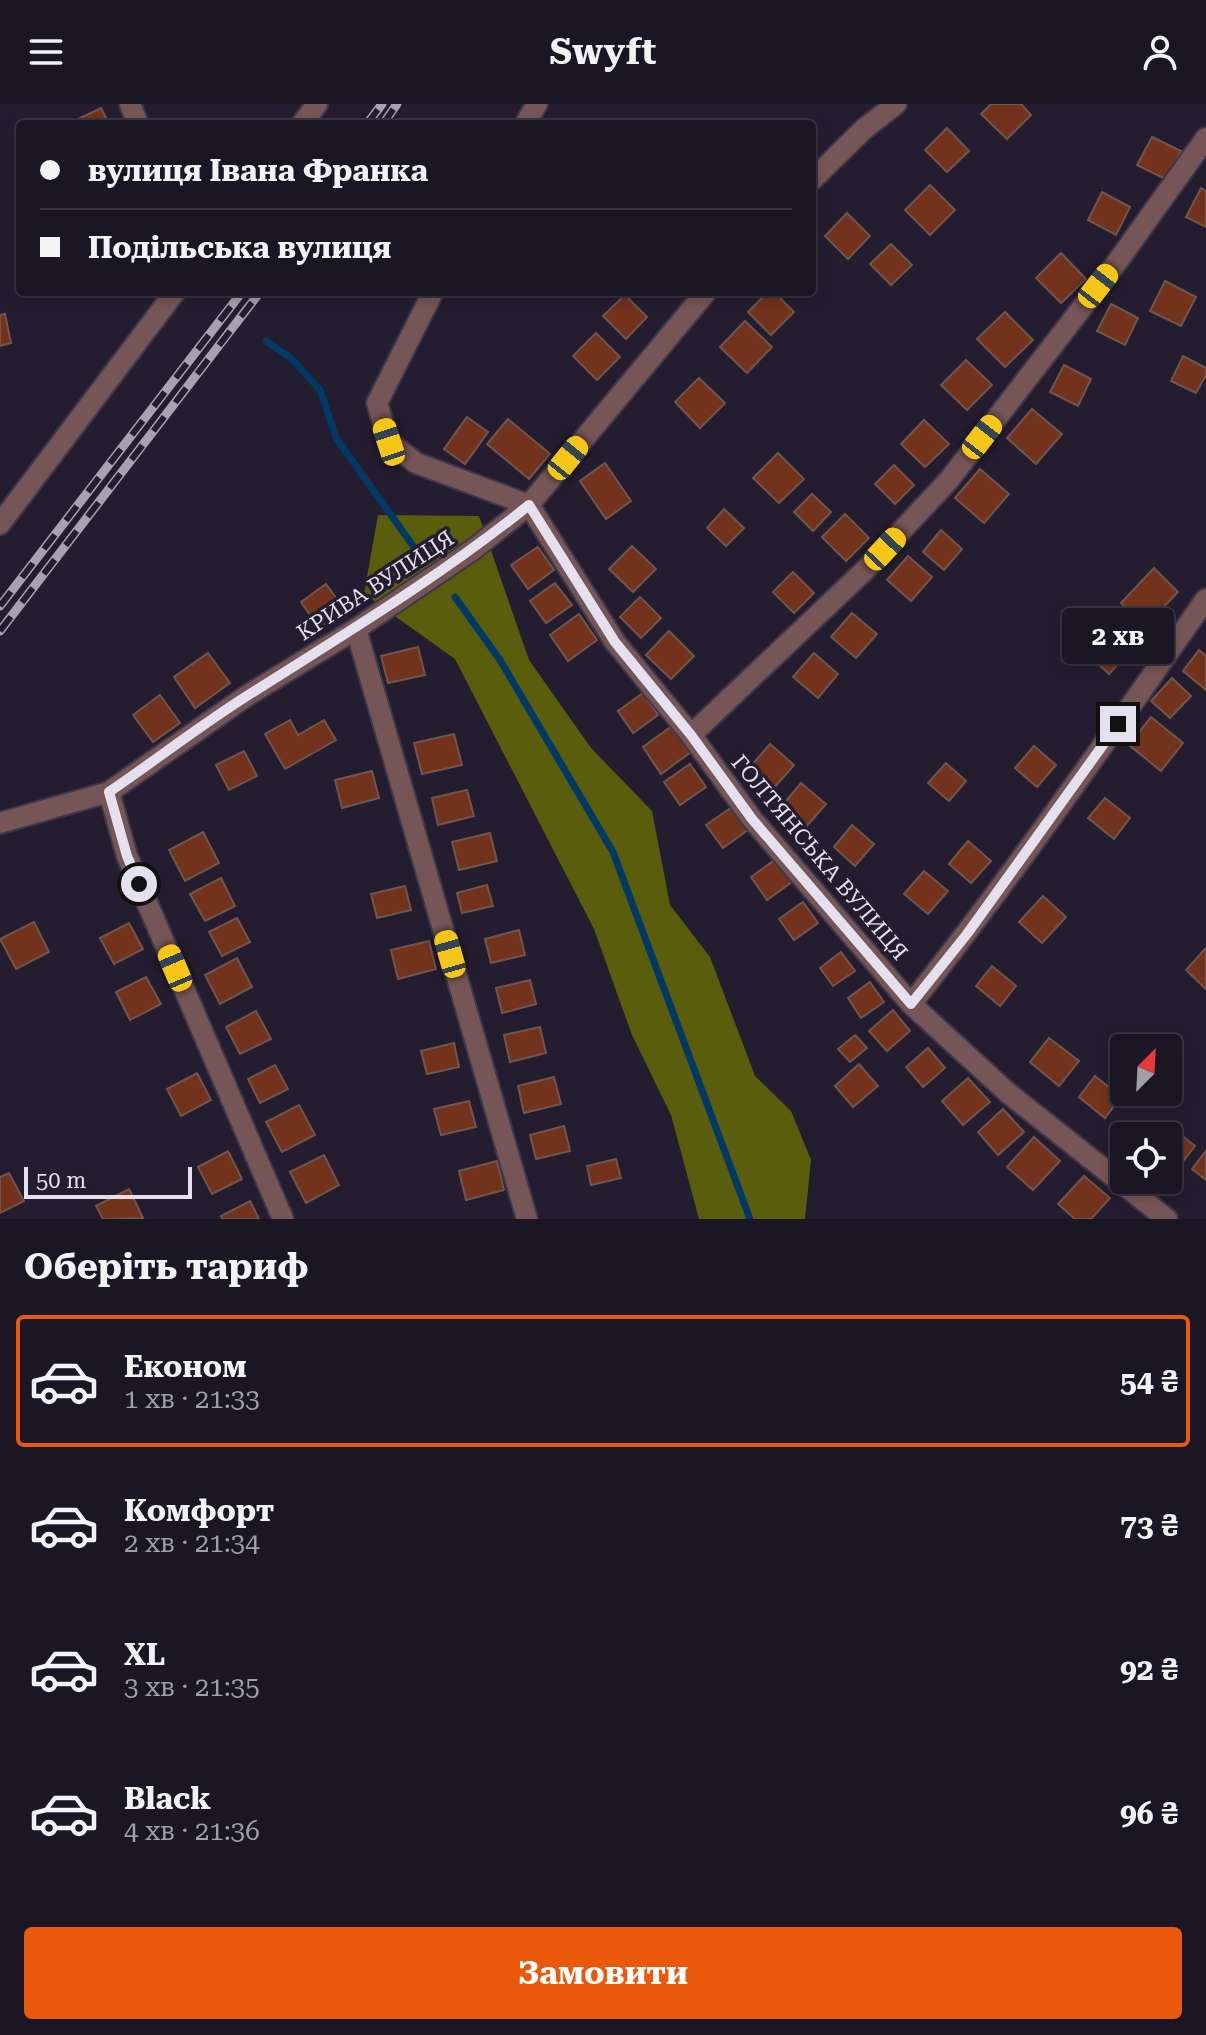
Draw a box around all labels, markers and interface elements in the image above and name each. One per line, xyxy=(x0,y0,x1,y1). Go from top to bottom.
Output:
icon: menu xyxy=(24,30,68,74)
icon: person xyxy=(1138,30,1182,74)
text: Swyft xyxy=(550,31,656,73)
text: вулиця Івана Франка xyxy=(88,153,428,188)
text: Подільська вулиця xyxy=(88,230,391,265)
car xyxy=(1074,260,1122,312)
car xyxy=(958,411,1006,463)
car xyxy=(370,415,408,469)
car xyxy=(544,432,592,484)
car xyxy=(860,523,910,575)
street label: КРИВА ВУЛИЦЯ xyxy=(292,525,458,645)
callout: 2 хв xyxy=(1062,608,1174,664)
text: 2 хв xyxy=(1092,621,1144,651)
route end xyxy=(1100,706,1136,742)
street label: ГОЛТЯНСЬКА ВУЛИЦЯ xyxy=(727,750,913,965)
route start xyxy=(121,866,157,902)
car xyxy=(432,928,468,980)
car xyxy=(155,941,195,995)
north arrow xyxy=(1110,1034,1182,1106)
map controls xyxy=(1110,1034,1182,1194)
button: locate xyxy=(1110,1122,1182,1194)
scale bar xyxy=(24,1163,192,1199)
text: 50 m xyxy=(36,1168,86,1193)
text: Оберіть тариф xyxy=(24,1246,309,1288)
icon: car xyxy=(28,1345,100,1417)
text: Економ xyxy=(124,1349,247,1384)
text: 54 ₴ xyxy=(1120,1364,1178,1399)
text: 1 хв · 21:33 xyxy=(124,1384,260,1414)
icon: car xyxy=(28,1489,100,1561)
text: Комфорт xyxy=(124,1493,274,1528)
text: 73 ₴ xyxy=(1120,1508,1178,1543)
text: 2 хв · 21:34 xyxy=(124,1528,260,1558)
icon: car xyxy=(28,1633,100,1705)
text: XL xyxy=(124,1637,165,1672)
text: 92 ₴ xyxy=(1120,1652,1178,1687)
text: 3 хв · 21:35 xyxy=(124,1672,260,1702)
icon: car xyxy=(28,1777,100,1849)
text: Black xyxy=(124,1781,211,1816)
text: 96 ₴ xyxy=(1120,1796,1178,1831)
text: 4 хв · 21:36 xyxy=(124,1816,260,1846)
button: Замовити xyxy=(24,1927,1182,2019)

